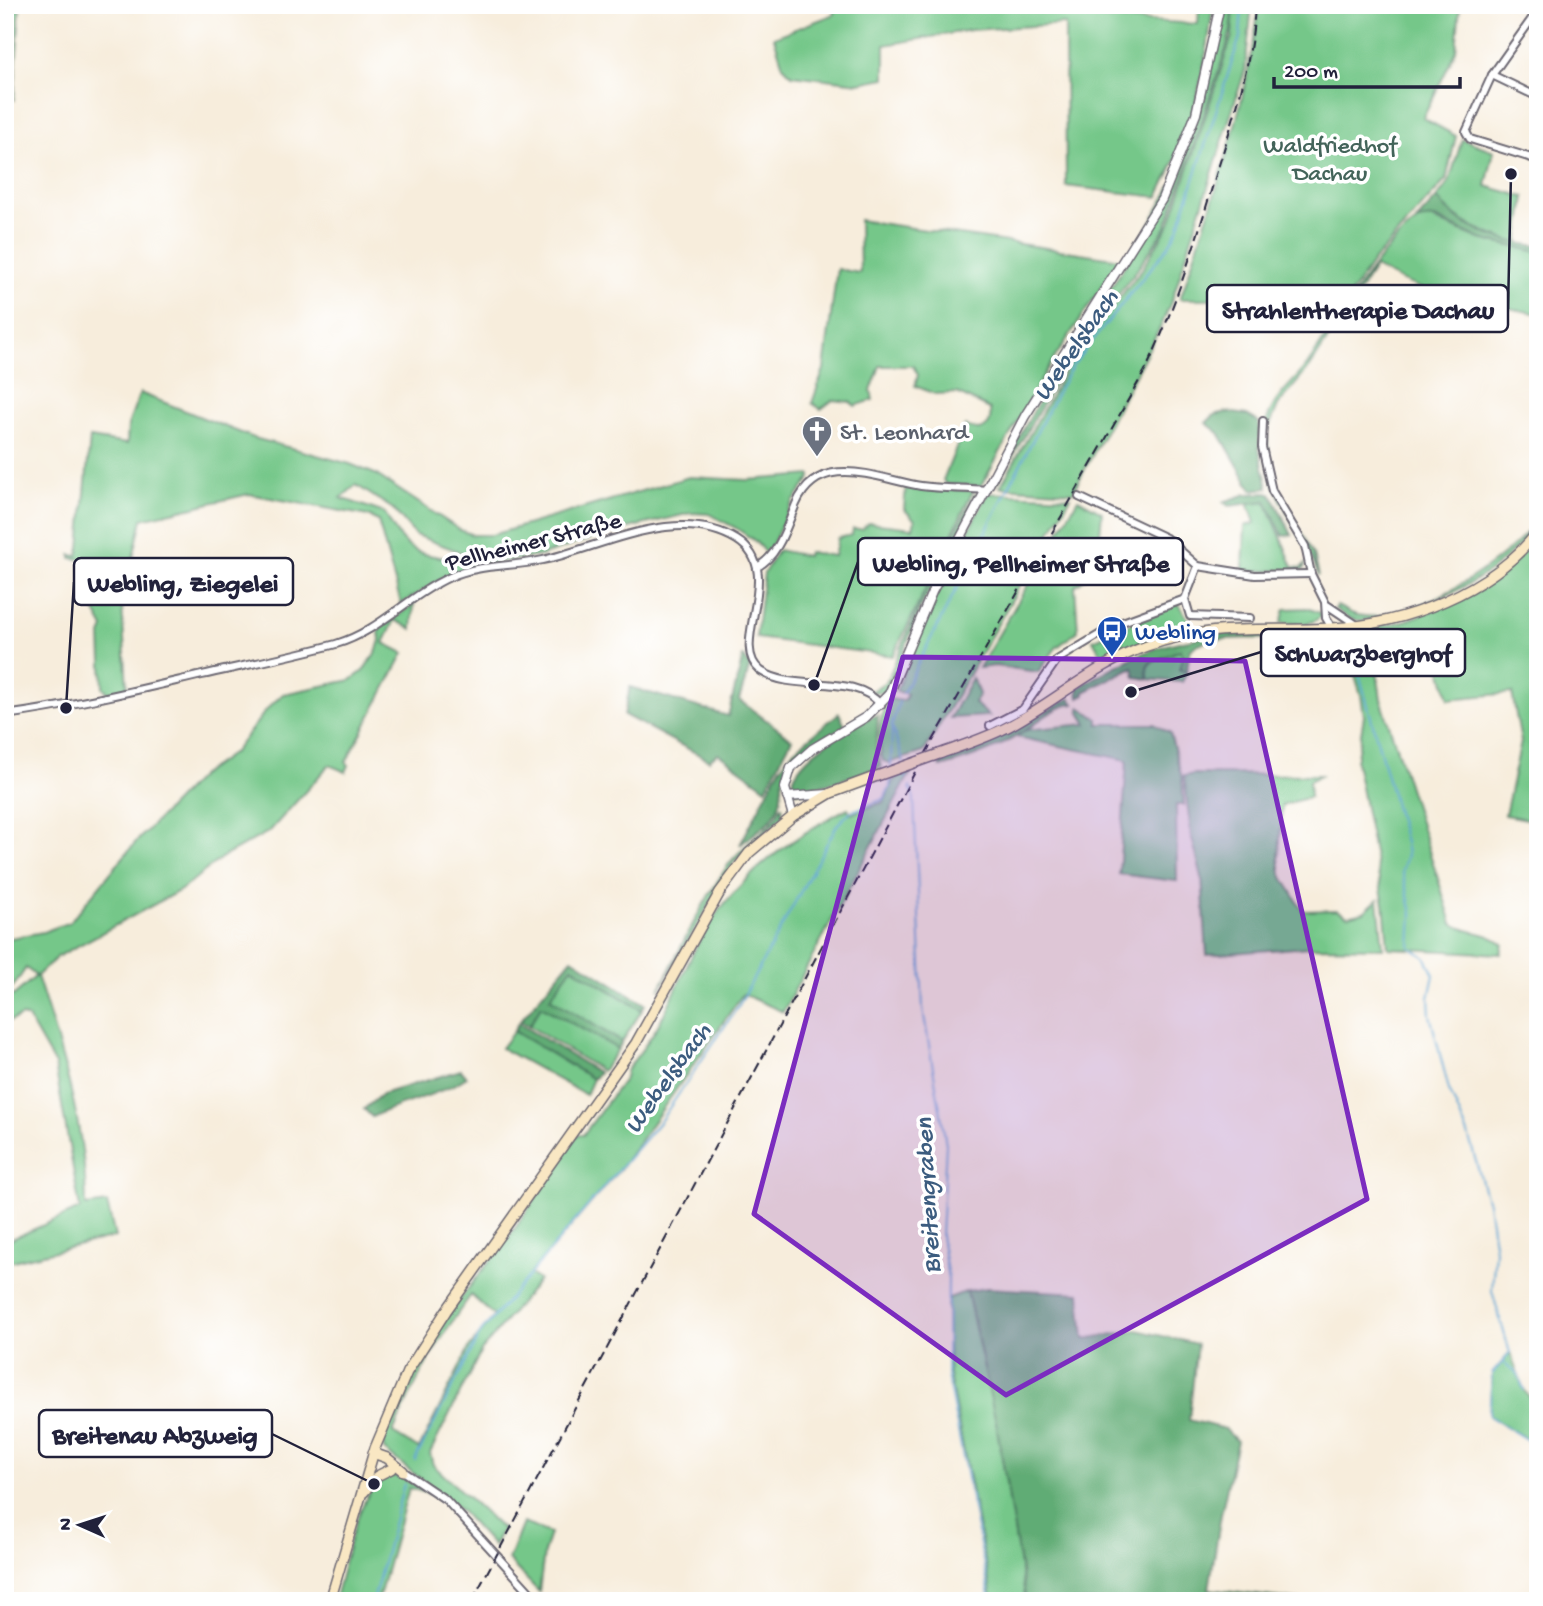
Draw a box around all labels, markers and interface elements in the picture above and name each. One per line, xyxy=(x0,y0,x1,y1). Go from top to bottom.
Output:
scale bar xyxy=(1274,46,1459,90)
text: 200 m xyxy=(1284,61,1338,86)
park label: Waldfriedhof Dachau xyxy=(1263,133,1398,190)
water label: Webelsbach xyxy=(1028,284,1128,408)
callout: Strahlentherapie Dachau xyxy=(1207,285,1508,332)
text: Strahlentherapie Dachau xyxy=(1222,298,1495,329)
church icon: St. Leonhard xyxy=(800,414,834,458)
place label: St. Leonhard xyxy=(840,420,970,449)
street label: Pellheimer Straße xyxy=(442,507,625,579)
callout: Webling, Pellheimer Straße xyxy=(858,538,1183,585)
text: Webling, Pellheimer Straße xyxy=(871,551,1171,582)
callout: Webling, Ziegelei xyxy=(74,558,293,605)
text: Webling, Ziegelei xyxy=(87,571,278,602)
bus stop icon: Webling xyxy=(1095,614,1129,658)
place label: Webling xyxy=(1135,620,1216,649)
callout: Schwarzberghof xyxy=(1261,629,1465,676)
text: Schwarzberghof xyxy=(1275,641,1454,672)
water label: Webelsbach xyxy=(619,1018,721,1141)
water label: Breitengraben xyxy=(911,1116,950,1274)
callout: Breitenau Abzweig xyxy=(39,1410,272,1457)
text: Breitenau Abzweig xyxy=(51,1423,258,1454)
north arrow xyxy=(46,1490,116,1560)
text: N xyxy=(55,1517,78,1531)

